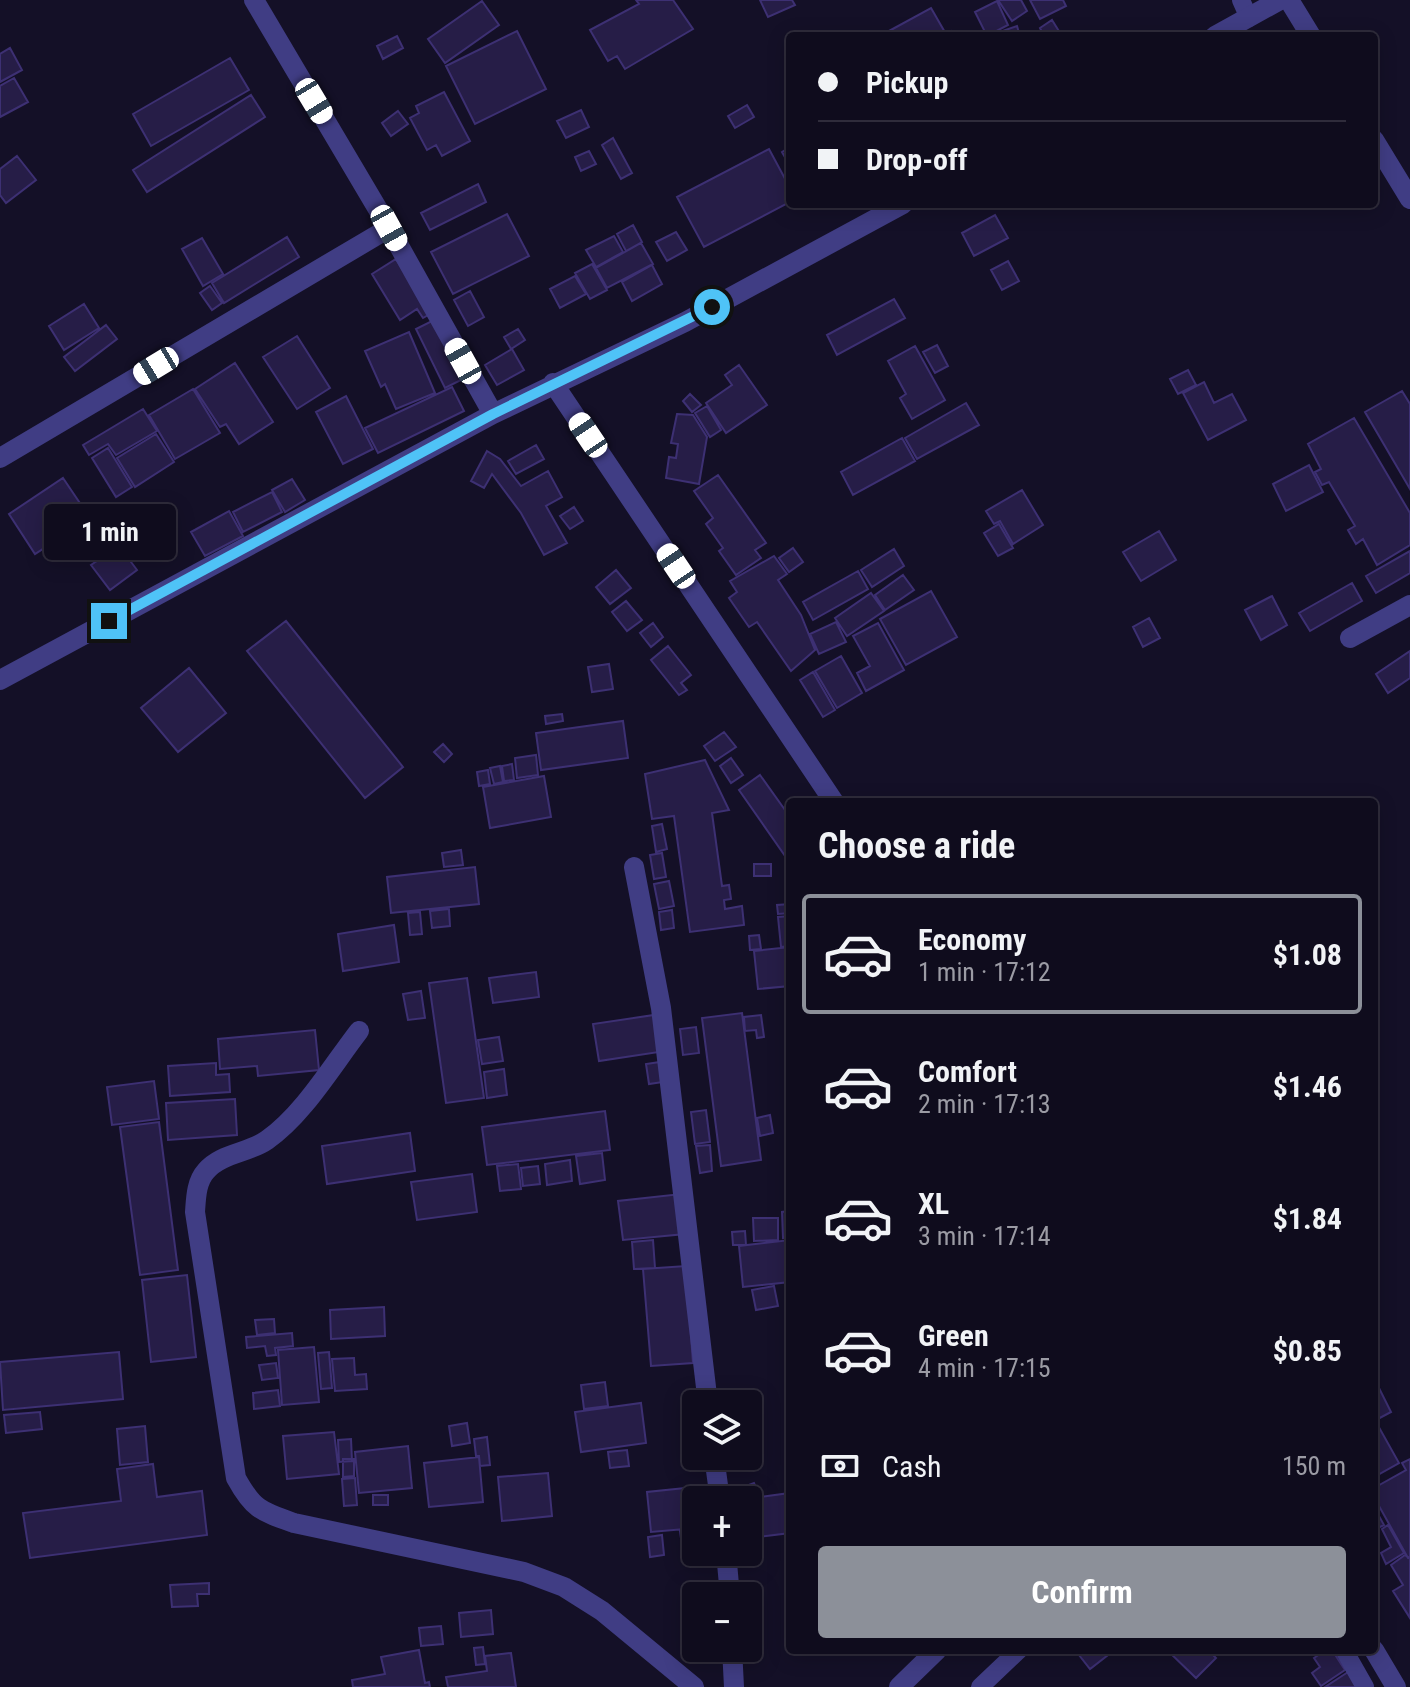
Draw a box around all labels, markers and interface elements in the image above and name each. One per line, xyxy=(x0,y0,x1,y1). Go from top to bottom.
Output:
text: Pickup xyxy=(866,65,948,100)
car xyxy=(291,74,337,128)
text: Drop-off xyxy=(866,142,968,177)
car xyxy=(367,201,411,255)
route start xyxy=(694,289,730,325)
car xyxy=(441,334,485,388)
car xyxy=(129,343,183,389)
car xyxy=(565,408,611,462)
callout: 1 min xyxy=(43,505,175,561)
text: 1 min xyxy=(81,517,139,547)
car xyxy=(653,539,699,593)
route end xyxy=(91,603,127,639)
text: Choose a ride xyxy=(818,825,1015,867)
icon: car xyxy=(822,918,894,990)
text: Economy xyxy=(918,922,1026,957)
text: $1.08 xyxy=(1273,937,1342,972)
text: 1 min · 17:12 xyxy=(918,957,1051,987)
icon: car xyxy=(822,1050,894,1122)
text: Comfort xyxy=(918,1054,1017,1089)
text: $1.46 xyxy=(1273,1069,1342,1104)
text: 2 min · 17:13 xyxy=(918,1089,1051,1119)
icon: car xyxy=(822,1182,894,1254)
text: XL xyxy=(918,1186,949,1221)
text: $1.84 xyxy=(1273,1201,1342,1236)
text: 3 min · 17:14 xyxy=(918,1221,1051,1251)
icon: car xyxy=(822,1314,894,1386)
text: Green xyxy=(918,1318,989,1353)
text: $0.85 xyxy=(1273,1333,1342,1368)
text: 4 min · 17:15 xyxy=(918,1353,1051,1383)
map controls xyxy=(682,1390,762,1662)
button: layers xyxy=(682,1390,762,1470)
icon: cash xyxy=(818,1444,862,1488)
text: Cash xyxy=(882,1449,942,1484)
text: 150 m xyxy=(1282,1451,1346,1481)
button: + xyxy=(682,1486,762,1566)
button: Confirm xyxy=(818,1546,1346,1638)
button: − xyxy=(682,1582,762,1662)

